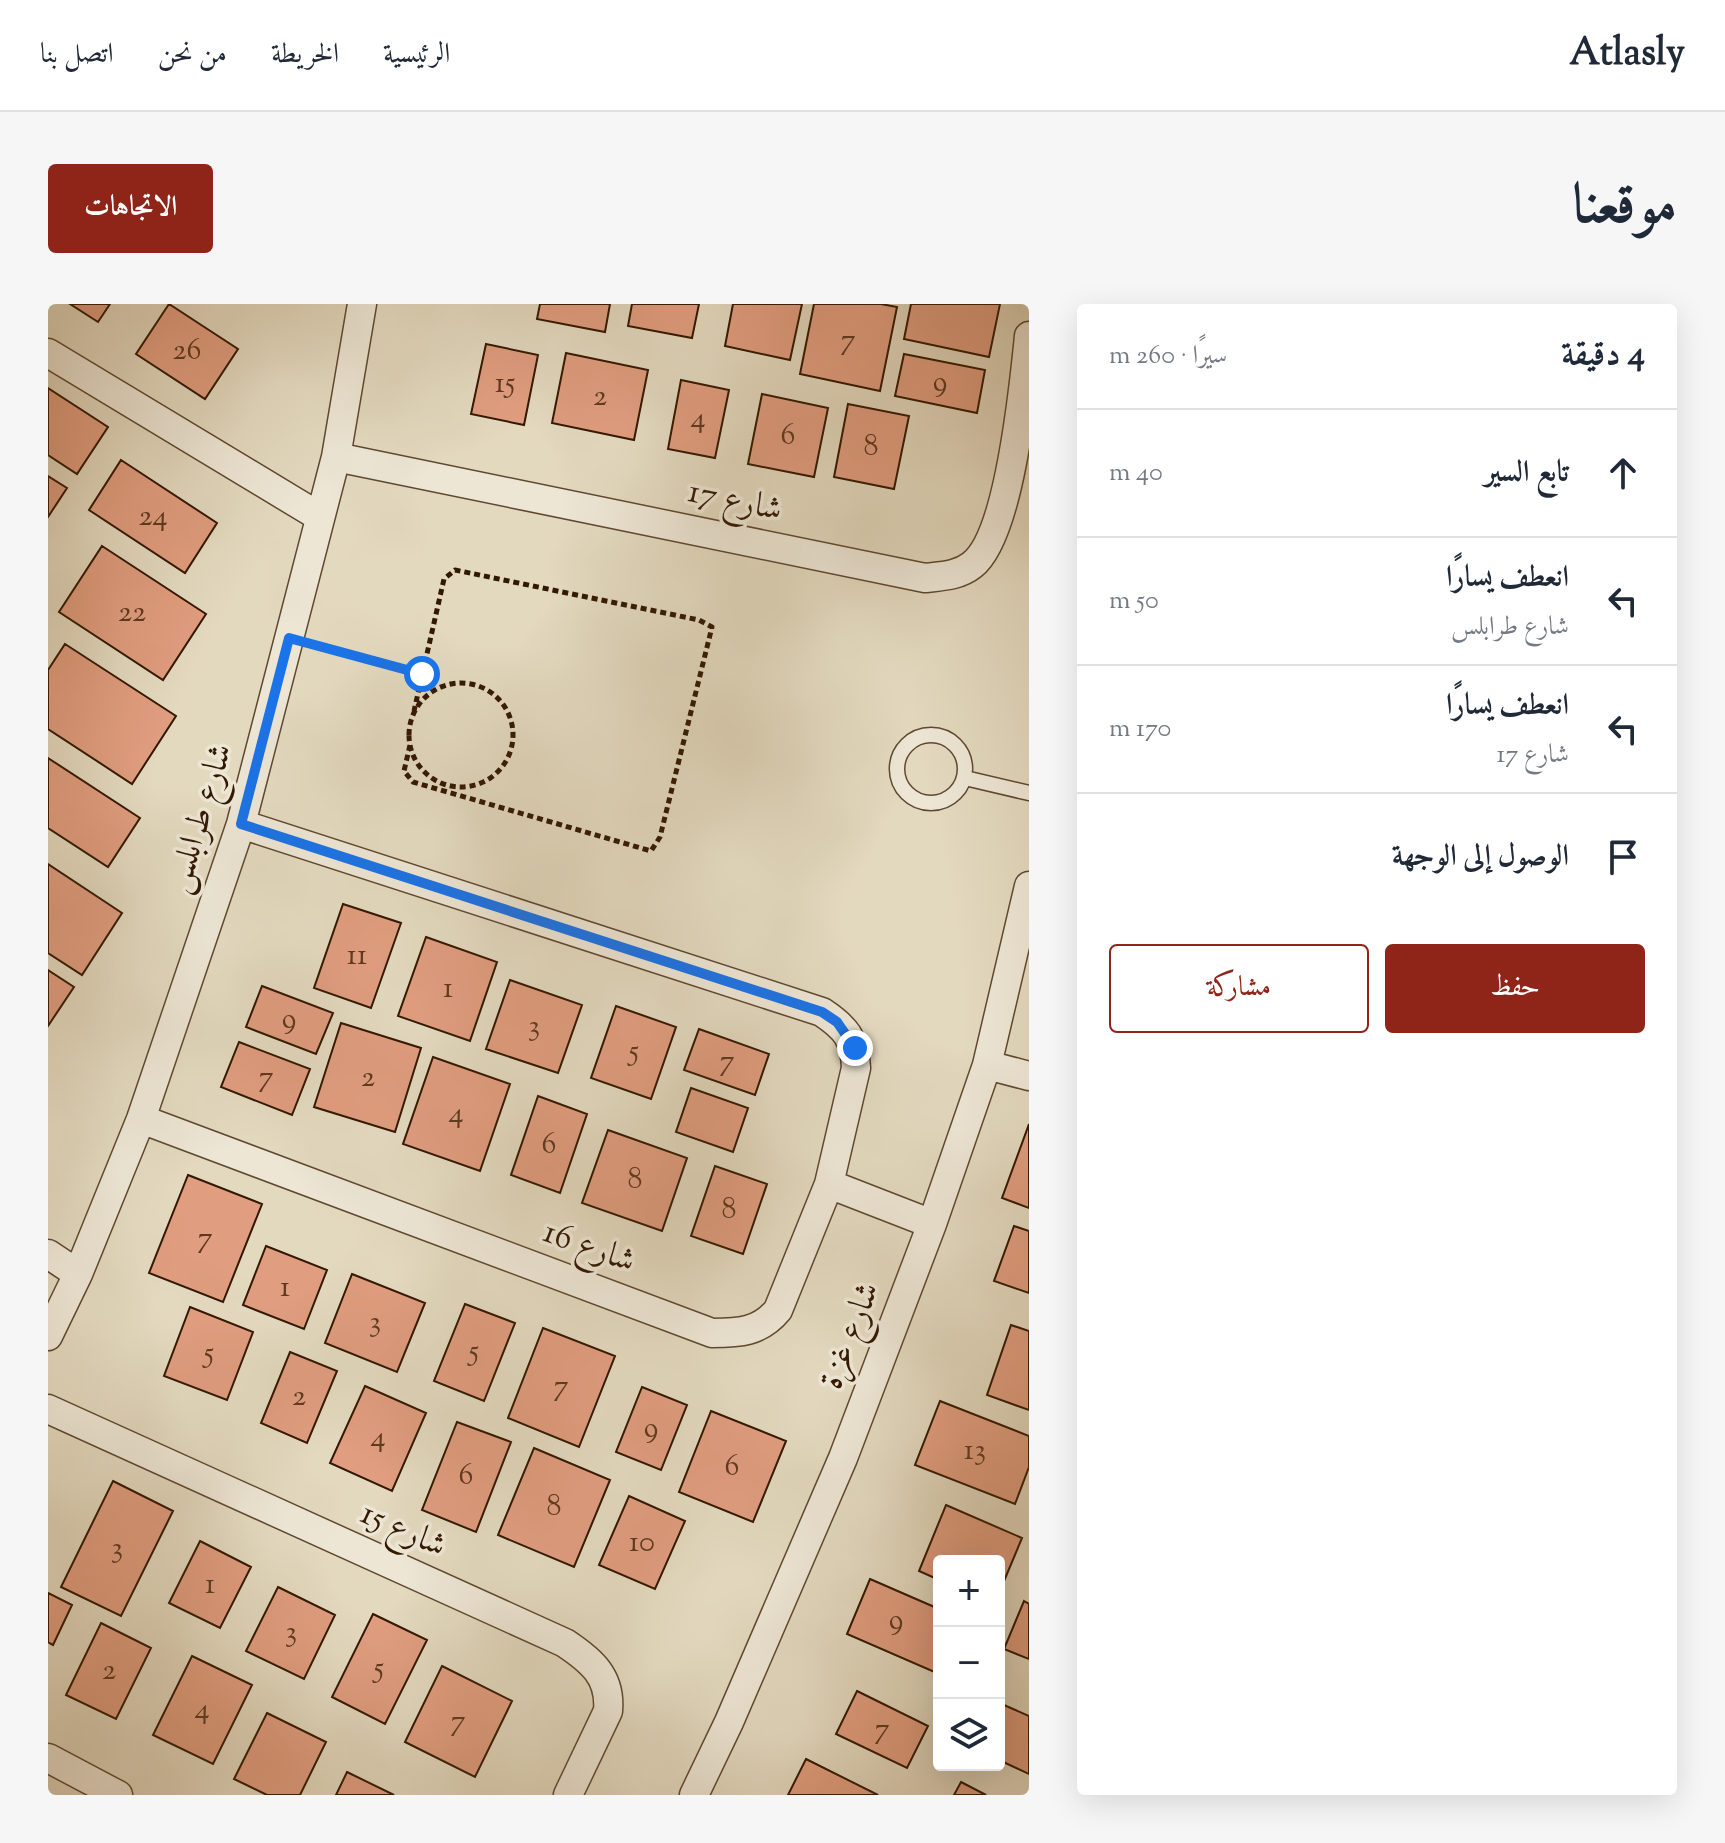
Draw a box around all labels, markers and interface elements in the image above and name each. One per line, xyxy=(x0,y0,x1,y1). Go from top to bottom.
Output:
text: Atlasly xyxy=(1569,28,1685,82)
text: اتصل بنا xyxy=(40,35,114,75)
text: من نحن xyxy=(158,35,227,75)
text: الخريطة xyxy=(271,35,339,75)
text: الرئيسية xyxy=(383,35,450,75)
button: الاتجاهات xyxy=(48,164,213,253)
text: موقعنا xyxy=(1572,168,1677,249)
house number: 7 xyxy=(840,320,856,363)
house number: 26 xyxy=(173,330,201,373)
text: 4 دقيقة xyxy=(1561,331,1645,380)
text: سيرًا · 260 m xyxy=(1109,338,1227,375)
house number: 9 xyxy=(933,362,947,405)
house number: 15 xyxy=(495,363,515,406)
house number: 2 xyxy=(593,376,607,419)
house number: 4 xyxy=(690,398,706,441)
house number: 6 xyxy=(781,415,795,458)
house number: 8 xyxy=(864,426,879,469)
icon: ahead xyxy=(1601,451,1645,495)
text: تابع السير xyxy=(1484,452,1569,495)
text: 40 m xyxy=(1109,455,1163,492)
street label: شارع 17 xyxy=(683,468,787,537)
house number: 24 xyxy=(138,496,168,539)
text: انعطف يسارًا xyxy=(1446,557,1569,600)
icon: left xyxy=(1601,579,1645,623)
text: 50 m xyxy=(1109,583,1159,620)
house number: 22 xyxy=(118,592,146,635)
text: شارع طرابلس xyxy=(1451,609,1569,646)
route start xyxy=(404,656,440,692)
text: انعطف يسارًا xyxy=(1446,685,1569,728)
icon: left xyxy=(1601,707,1645,751)
text: 170 m xyxy=(1109,711,1171,748)
text: شارع 17 xyxy=(1496,737,1569,774)
street label: شارع طرابلس xyxy=(155,738,248,900)
icon: arrive xyxy=(1601,835,1645,879)
text: الوصول إلى الوجهة xyxy=(1392,836,1569,879)
house number: 11 xyxy=(347,935,367,978)
button: مشاركة xyxy=(1109,944,1369,1033)
button: حفظ xyxy=(1385,944,1645,1033)
house number: 1 xyxy=(443,968,453,1011)
house number: 9 xyxy=(282,999,296,1042)
house number: 3 xyxy=(528,1006,540,1049)
route end xyxy=(837,1030,873,1066)
house number: 5 xyxy=(627,1031,639,1074)
house number: 7 xyxy=(719,1041,735,1084)
house number: 7 xyxy=(258,1057,274,1100)
house number: 2 xyxy=(361,1057,375,1100)
house number: 4 xyxy=(448,1093,464,1136)
house number: 6 xyxy=(542,1124,556,1167)
house number: 8 xyxy=(628,1159,643,1202)
house number: 8 xyxy=(722,1189,737,1232)
street label: شارع 16 xyxy=(536,1209,642,1288)
house number: 7 xyxy=(197,1218,213,1261)
house number: 1 xyxy=(280,1267,290,1310)
street label: شارع غزة xyxy=(808,1275,895,1397)
house number: 3 xyxy=(369,1302,381,1345)
house number: 5 xyxy=(467,1331,479,1374)
house number: 5 xyxy=(202,1333,214,1376)
house number: 7 xyxy=(553,1366,569,1409)
house number: 2 xyxy=(292,1376,306,1419)
house number: 9 xyxy=(644,1408,658,1451)
house number: 4 xyxy=(370,1417,386,1460)
house number: 13 xyxy=(964,1430,986,1473)
house number: 6 xyxy=(725,1446,739,1489)
house number: 6 xyxy=(459,1455,473,1498)
house number: 8 xyxy=(547,1486,562,1529)
street label: شارع 15 xyxy=(352,1490,454,1572)
house number: 10 xyxy=(629,1522,655,1565)
house number: 3 xyxy=(111,1528,123,1571)
map controls xyxy=(933,1555,1005,1771)
button: + xyxy=(933,1555,1005,1627)
house number: 1 xyxy=(205,1564,215,1607)
house number: 9 xyxy=(889,1600,903,1643)
house number: 3 xyxy=(285,1612,297,1655)
button: − xyxy=(933,1627,1005,1699)
house number: 5 xyxy=(372,1648,384,1691)
house number: 2 xyxy=(102,1650,116,1693)
house number: 4 xyxy=(194,1689,210,1732)
button: layers xyxy=(933,1699,1005,1771)
house number: 7 xyxy=(450,1701,466,1744)
house number: 7 xyxy=(874,1709,890,1752)

